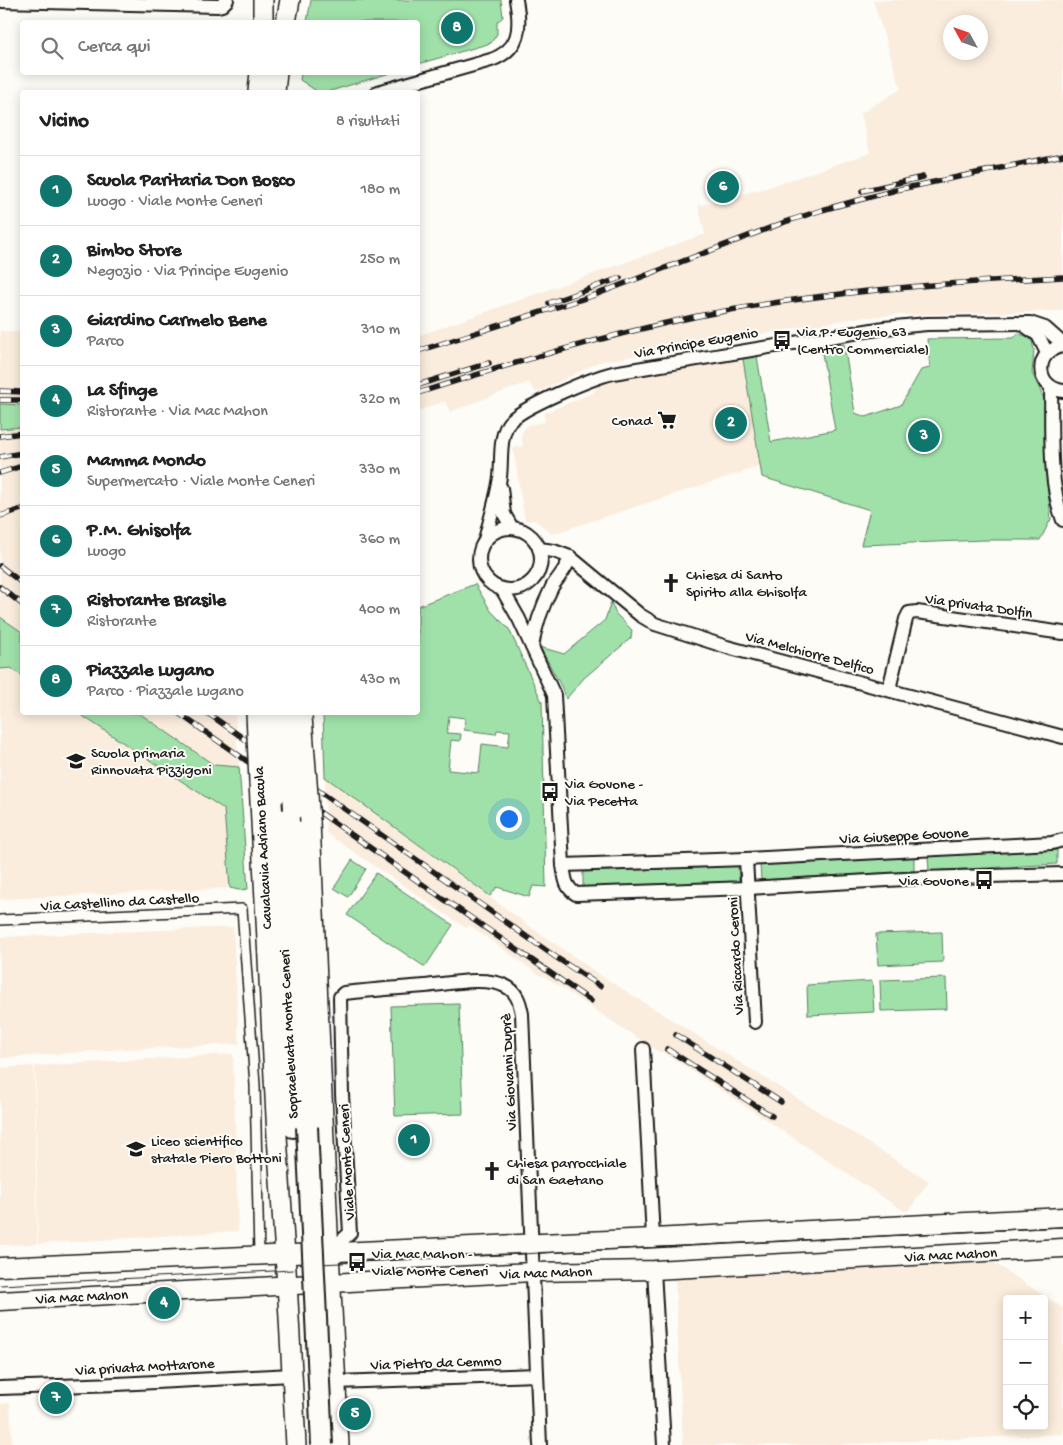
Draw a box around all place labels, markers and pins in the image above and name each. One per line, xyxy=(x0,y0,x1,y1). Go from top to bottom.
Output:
pin: 8 xyxy=(441,9,473,47)
pin: 6 xyxy=(707,168,739,206)
place label: Via P. Eugenio 63 (Centro Commerciale) xyxy=(796,324,929,359)
bus stop icon: Via P. Eugenio 63 (Centro Commerciale) xyxy=(771,329,793,351)
pin: 2 xyxy=(715,404,747,442)
supermarket icon: Conad xyxy=(656,409,678,431)
place label: Conad xyxy=(612,413,653,431)
pin: 3 xyxy=(908,417,940,455)
place label: Chiesa di Santo Spirito alla Ghisolfa xyxy=(686,567,807,602)
church icon: Chiesa di Santo Spirito alla Ghisolfa xyxy=(660,572,682,594)
place label: Scuola primaria Rinnovata Pizzigoni xyxy=(91,745,212,780)
school or university icon: Scuola primaria Rinnovata Pizzigoni xyxy=(65,750,87,772)
place label: Via Govone - Via Pecetta xyxy=(564,776,644,811)
bus stop icon: Via Govone - Via Pecetta xyxy=(539,781,561,803)
bus stop icon: Via Govone xyxy=(973,869,995,891)
place label: Via Govone xyxy=(898,873,969,891)
pin: 1 xyxy=(398,1121,430,1159)
place label: Liceo scientifico statale Piero Bottoni xyxy=(151,1133,282,1168)
school or university icon: Liceo scientifico statale Piero Bottoni xyxy=(125,1138,147,1160)
place label: Chiesa parrocchiale di San Gaetano xyxy=(507,1155,627,1190)
church icon: Chiesa parrocchiale di San Gaetano xyxy=(481,1160,503,1182)
place label: Via Mac Mahon - Viale Monte Ceneri xyxy=(371,1246,489,1281)
bus stop icon: Via Mac Mahon - Viale Monte Ceneri xyxy=(346,1251,368,1273)
pin: 4 xyxy=(148,1284,180,1322)
pin: 7 xyxy=(40,1379,72,1417)
pin: 5 xyxy=(339,1395,371,1433)

